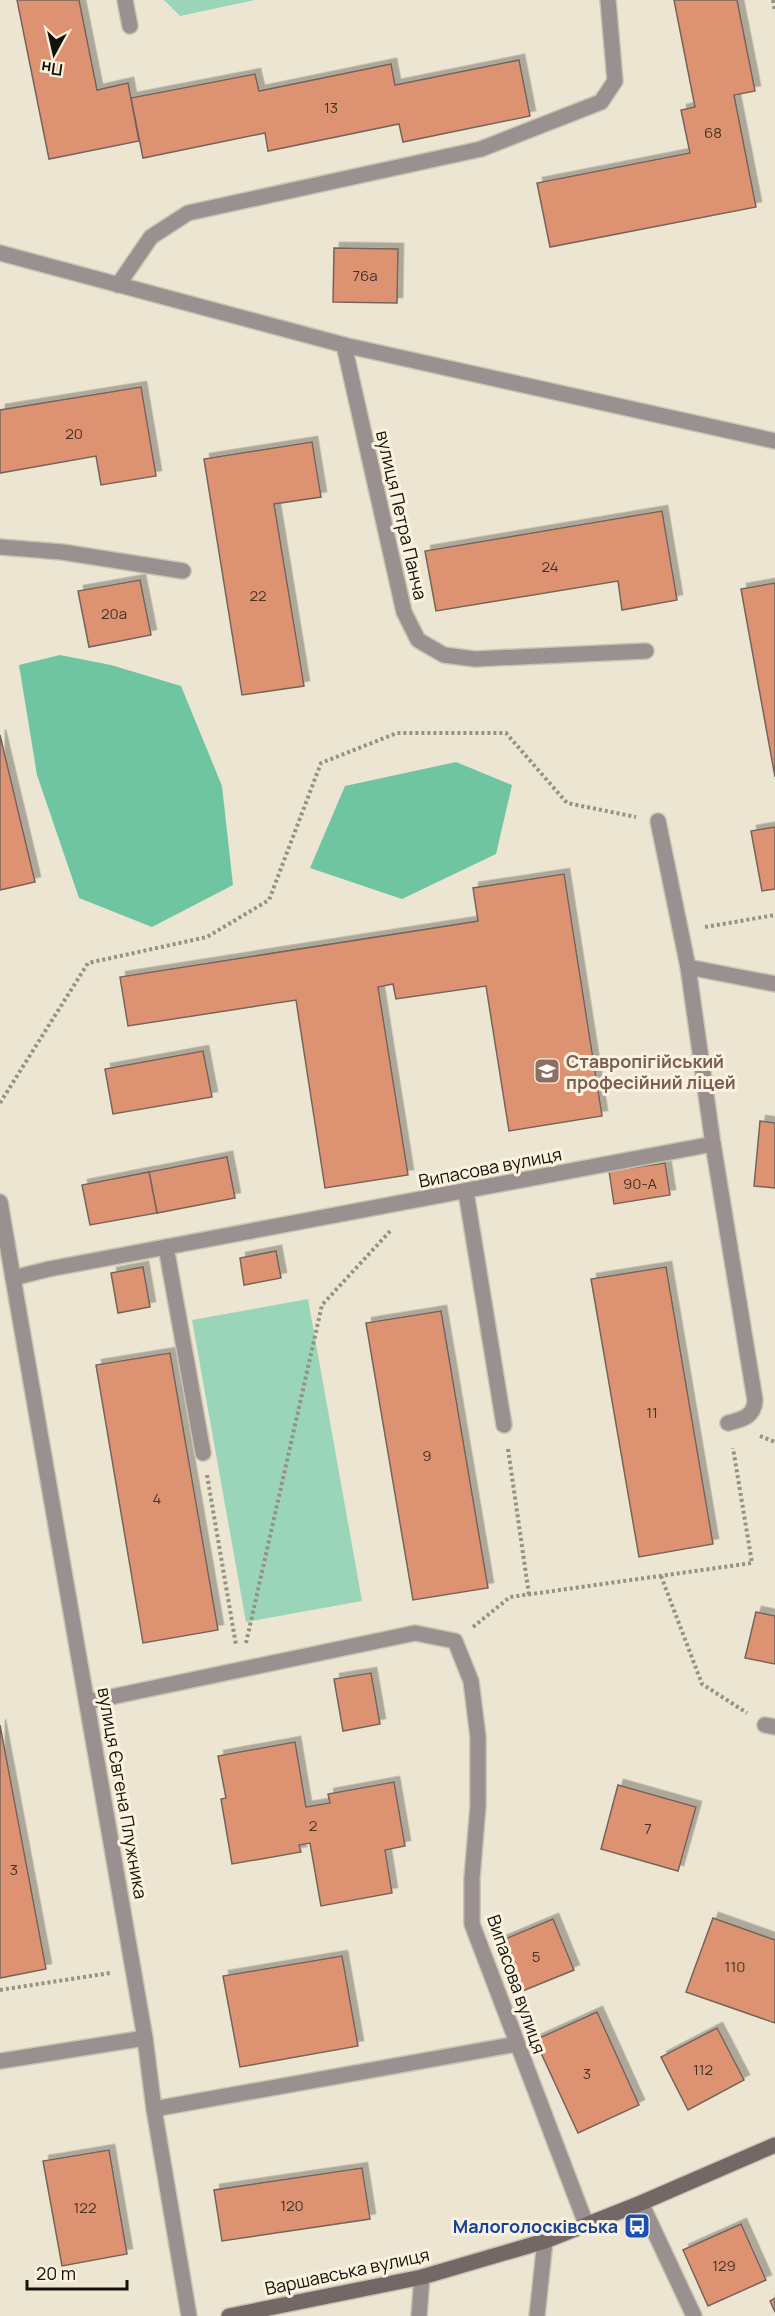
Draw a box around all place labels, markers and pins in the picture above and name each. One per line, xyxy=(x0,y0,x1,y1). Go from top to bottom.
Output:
place label: Ставропігійський професійний ліцей xyxy=(566,1049,736,1094)
school or university icon: Ставропігійський професійний ліцей xyxy=(532,1056,562,1086)
bus stop icon: Малоголосківська xyxy=(622,2211,652,2241)
place label: Малоголосківська xyxy=(453,2214,618,2238)

